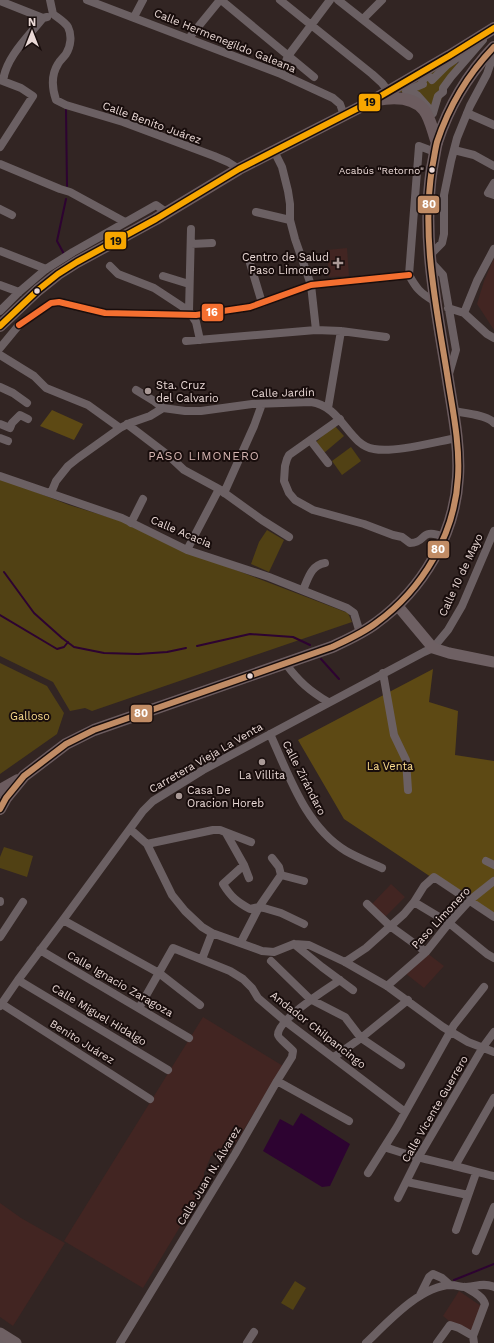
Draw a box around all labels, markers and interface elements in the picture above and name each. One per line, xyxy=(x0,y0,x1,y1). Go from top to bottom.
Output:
street label: Calle Hermenegildo Galeana xyxy=(152,7,298,75)
north arrow xyxy=(12,12,52,52)
text: N xyxy=(28,16,36,29)
line badge: 19 xyxy=(358,93,381,112)
text: 19 xyxy=(364,96,376,109)
street label: Calle Benito Juárez xyxy=(101,99,203,147)
place label: Acabús "Retorno" xyxy=(339,165,424,176)
marker: Acabús "Retorno" xyxy=(427,165,437,175)
line badge: 80 xyxy=(417,195,440,214)
text: 80 xyxy=(422,198,436,211)
line badge: 19 xyxy=(104,231,127,250)
text: 19 xyxy=(110,235,122,248)
place label: Centro de Salud Paso Limonero xyxy=(242,251,329,277)
marker: Centro de Salud Paso Limonero xyxy=(332,257,344,269)
unlabelled marker xyxy=(32,286,42,296)
line badge: 16 xyxy=(201,303,224,322)
text: 16 xyxy=(206,306,218,319)
place label: Sta. Cruz del Calvario xyxy=(156,379,219,405)
marker: Sta. Cruz del Calvario xyxy=(143,386,153,396)
street label: Calle Jardín xyxy=(251,386,315,400)
district label: PASO LIMONERO xyxy=(148,449,260,463)
street label: Calle Acacia xyxy=(149,513,213,551)
street label: Calle 10 de Mayo xyxy=(436,532,486,618)
line badge: 80 xyxy=(427,540,450,559)
text: 80 xyxy=(431,543,445,556)
unlabelled marker xyxy=(245,671,255,681)
line badge: 80 xyxy=(130,704,153,723)
text: 80 xyxy=(134,707,148,720)
park label: Galloso xyxy=(10,710,50,723)
street label: Carretera Vieja La Venta xyxy=(147,720,265,796)
street label: Calle Zirándaro xyxy=(280,739,328,817)
marker: La Villita xyxy=(257,757,267,767)
park label: La Venta xyxy=(367,760,413,773)
place label: La Villita xyxy=(239,769,285,782)
place label: Casa De Oracion Horeb xyxy=(187,784,264,810)
marker: Casa De Oracion Horeb xyxy=(174,791,184,801)
street label: Paso Limonero xyxy=(409,884,473,952)
street label: Calle Ignacio Zaragoza xyxy=(65,948,175,1020)
street label: Calle Miguel Hidalgo xyxy=(49,981,149,1049)
street label: Andador Chilpancingo xyxy=(268,989,368,1071)
street label: Benito Juárez xyxy=(47,1017,117,1067)
street label: Calle Vicente Guerrero xyxy=(399,1053,471,1165)
street label: Calle Juan N. Álvarez xyxy=(173,1124,244,1228)

